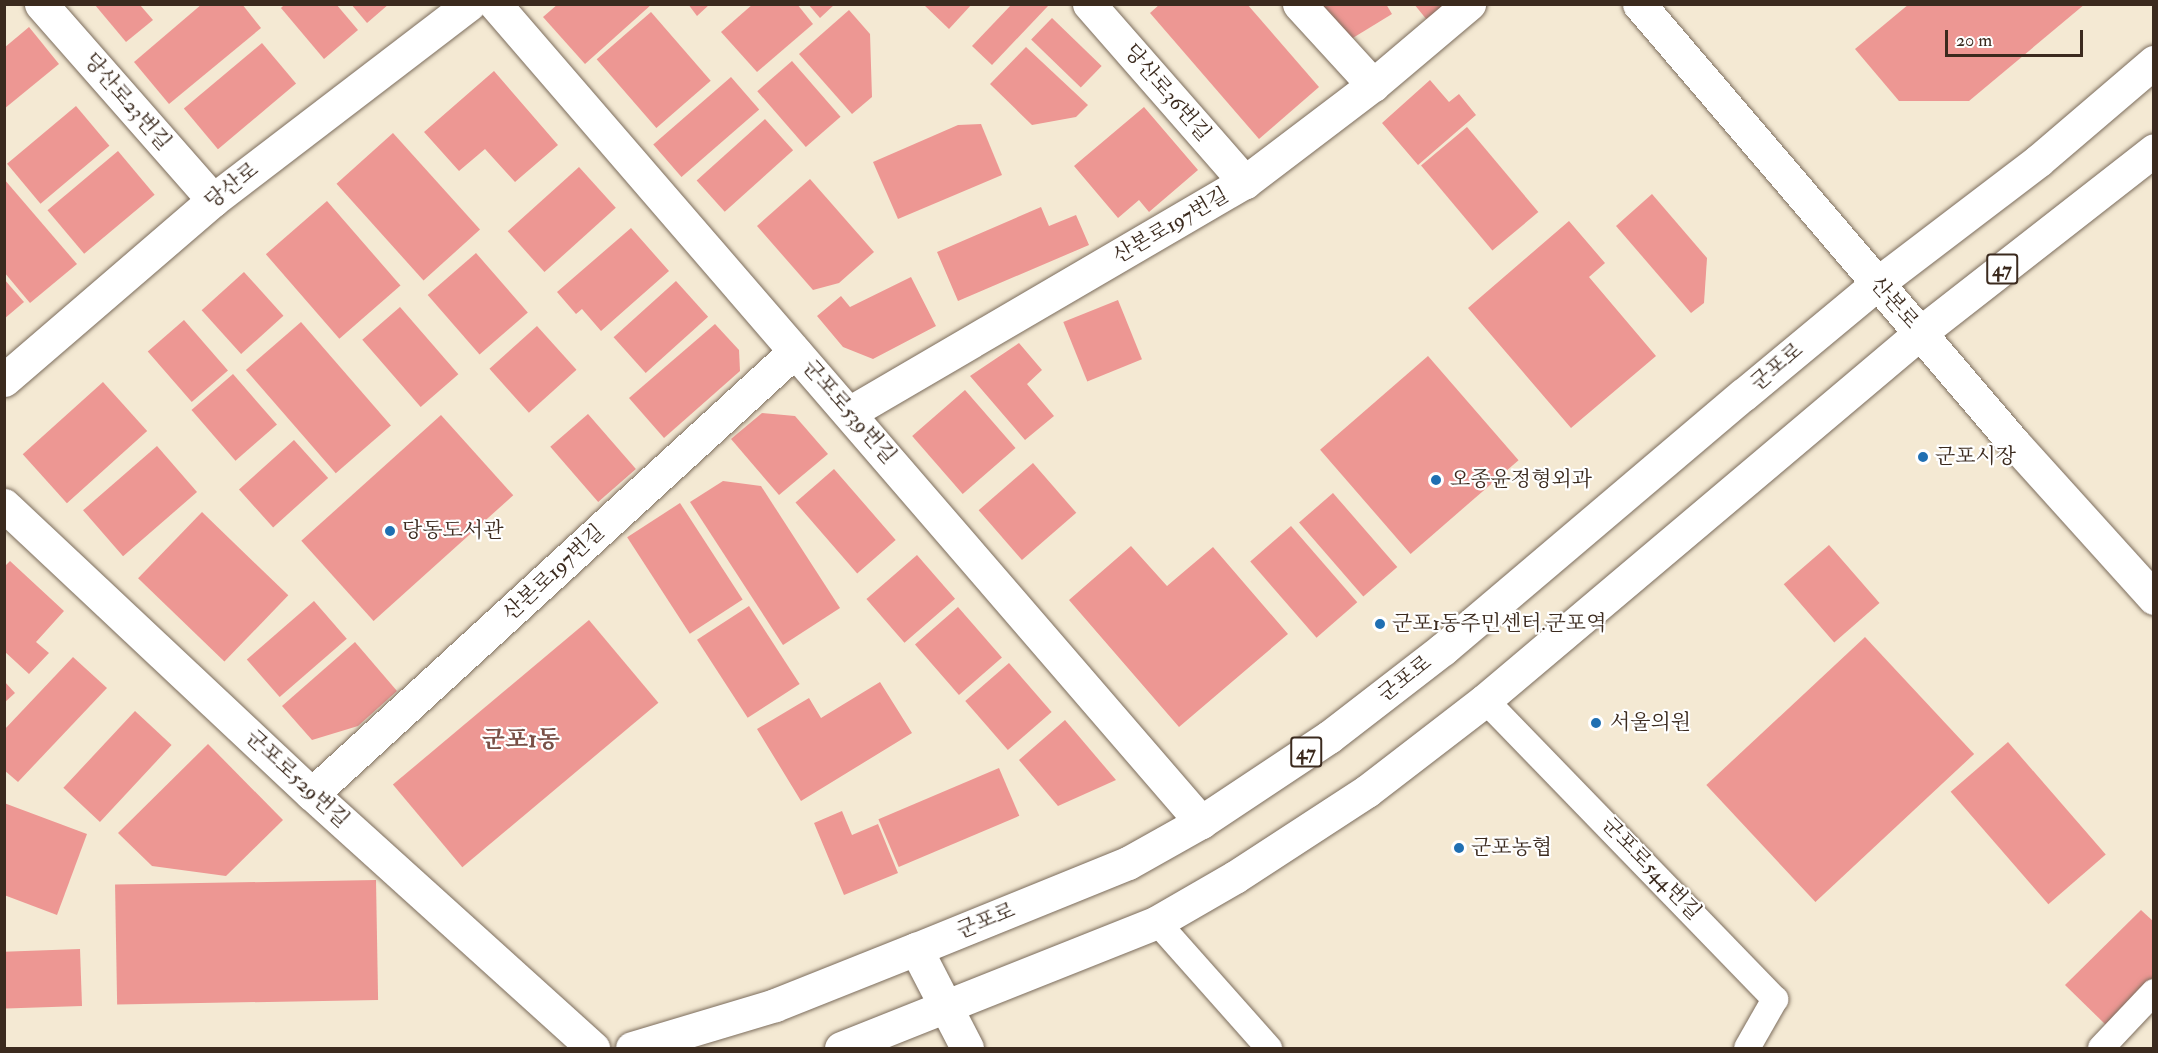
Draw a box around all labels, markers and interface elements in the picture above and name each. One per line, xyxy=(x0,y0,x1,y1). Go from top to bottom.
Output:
scale bar xyxy=(1948,18,2086,56)
text: 20 m xyxy=(1956,29,1992,52)
street label: 당산로36번길 xyxy=(1118,39,1216,147)
street label: 당산로23번길 xyxy=(78,48,176,156)
street label: 당산로 xyxy=(200,157,264,215)
street label: 산본로197번길 xyxy=(1109,183,1233,269)
road number: 47 xyxy=(1986,252,2018,286)
street label: 산본로 xyxy=(1865,272,1923,334)
street label: 군포로 xyxy=(1746,338,1808,396)
street label: 군포로539번길 xyxy=(797,355,901,469)
place label: 군포시장 xyxy=(1935,444,2016,470)
marker: 군포시장 xyxy=(1916,450,1930,464)
place label: 오종윤정형외과 xyxy=(1450,467,1592,493)
marker: 오종윤정형외과 xyxy=(1427,471,1445,489)
place label: 당동도서관 xyxy=(402,518,503,544)
street label: 산본로197번길 xyxy=(498,520,610,626)
marker: 당동도서관 xyxy=(383,524,397,538)
place label: 군포1동주민센터.군포역 xyxy=(1392,611,1606,637)
marker: 군포1동주민센터.군포역 xyxy=(1373,617,1387,631)
street label: 군포로 xyxy=(1373,650,1437,708)
place label: 서울의원 xyxy=(1610,710,1691,736)
marker: 서울의원 xyxy=(1587,714,1605,732)
street label: 군포로529번길 xyxy=(240,725,354,833)
district label: 군포1동 xyxy=(482,726,560,754)
road number: 47 xyxy=(1290,735,1322,769)
street label: 군포로544번길 xyxy=(1596,812,1706,926)
place label: 군포농협 xyxy=(1471,835,1552,861)
marker: 군포농협 xyxy=(1452,841,1466,855)
street label: 군포로 xyxy=(953,898,1019,944)

